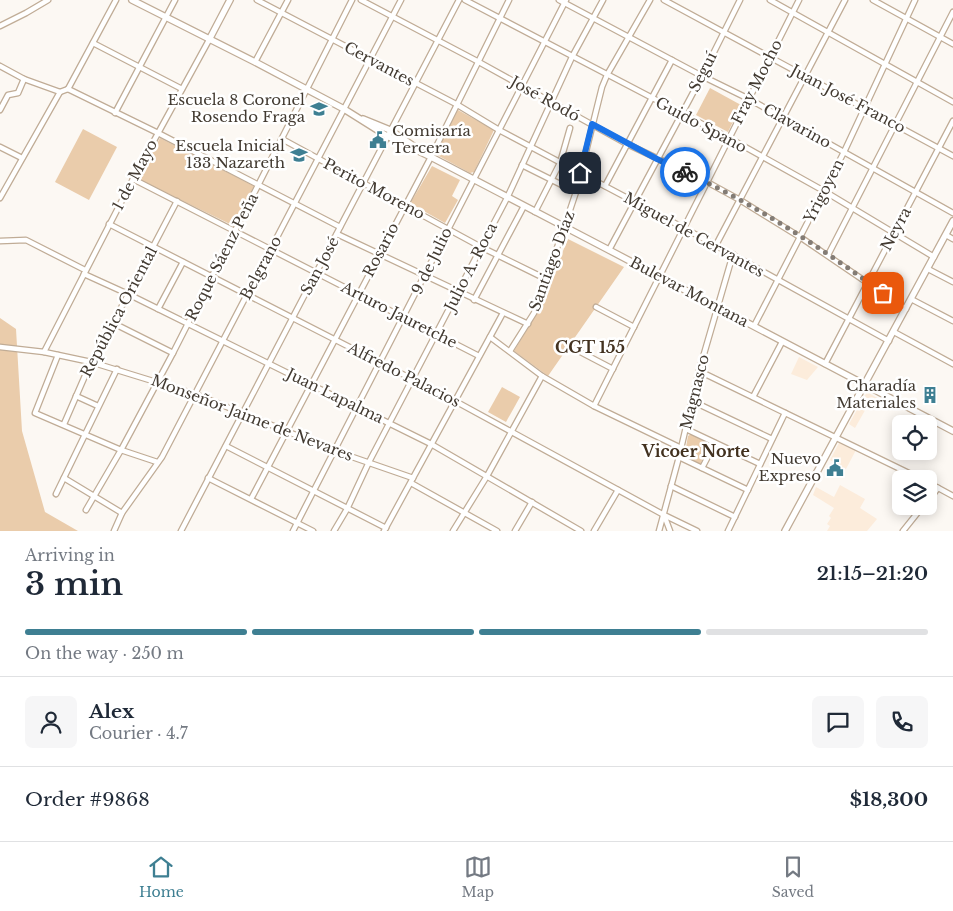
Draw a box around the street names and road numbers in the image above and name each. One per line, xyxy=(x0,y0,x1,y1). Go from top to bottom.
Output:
street label: Fray Mocho xyxy=(727,36,786,127)
street label: Cervantes xyxy=(341,37,418,90)
street label: Seguí xyxy=(684,48,721,95)
street label: Juan José Franco xyxy=(786,59,909,137)
street label: José Rodó xyxy=(505,71,583,125)
street label: Guido Spano xyxy=(652,93,750,157)
street label: Clavarino xyxy=(760,99,835,152)
street label: 1 de Mayo xyxy=(108,136,161,213)
street label: Perito Moreno xyxy=(320,154,428,223)
street label: Yrigoyen xyxy=(799,156,848,227)
street label: Miguel de Cervantes xyxy=(621,188,768,281)
street label: Roque Sáenz Peña xyxy=(181,189,262,324)
street label: Neyra xyxy=(876,203,915,254)
street label: Santiago Díaz xyxy=(525,208,578,314)
street label: Rosario xyxy=(358,219,403,280)
street label: Julio A. Roca xyxy=(439,219,501,316)
street label: 9 de Julio xyxy=(407,224,456,297)
street label: Belgrano xyxy=(236,232,285,303)
street label: San José xyxy=(296,233,343,298)
street label: República Oriental xyxy=(76,243,161,380)
street label: Bulevar Montana xyxy=(627,252,753,331)
street label: Arturo Jauretche xyxy=(337,277,460,352)
street label: Alfredo Palacios xyxy=(344,338,464,411)
street label: Magnasco xyxy=(676,352,713,432)
street label: Juan Lapalma xyxy=(282,363,387,428)
street label: Monseñor Jaime de Nevares xyxy=(149,370,356,465)

